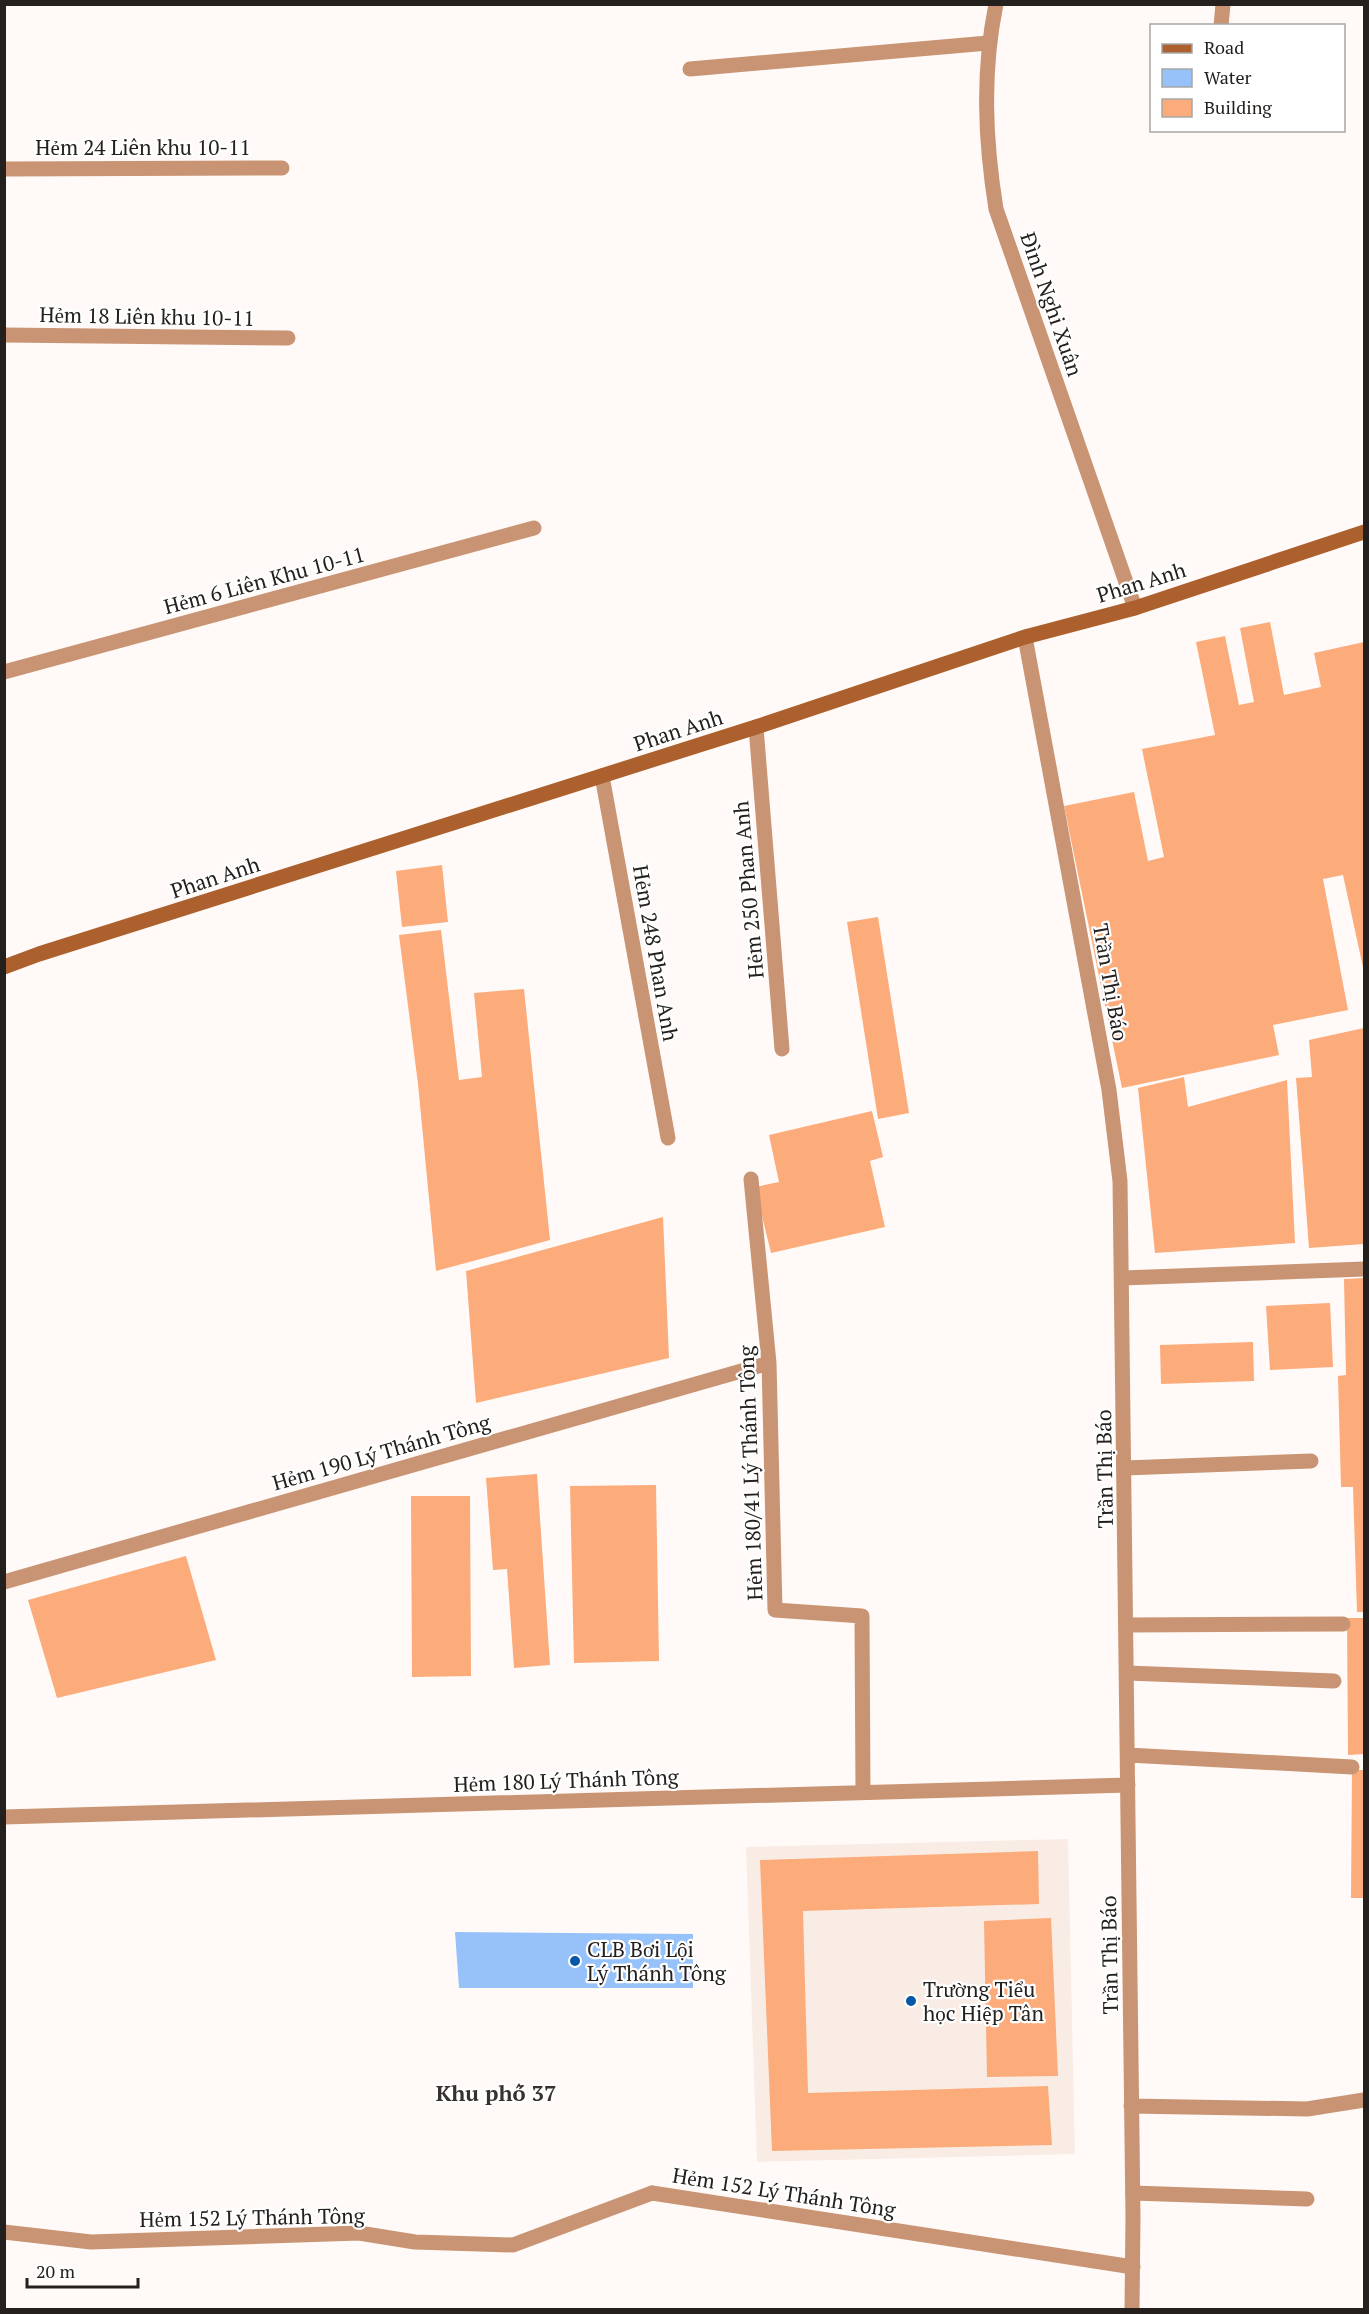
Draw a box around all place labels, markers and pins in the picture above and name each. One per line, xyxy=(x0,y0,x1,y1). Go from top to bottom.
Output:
place label: CLB Bơi Lội Lý Thánh Tông xyxy=(587,1935,727,1987)
marker: CLB Bơi Lội Lý Thánh Tông xyxy=(568,1954,582,1968)
place label: Trường Tiểu học Hiệp Tân xyxy=(923,1975,1044,2027)
marker: Trường Tiểu học Hiệp Tân xyxy=(904,1994,918,2008)

